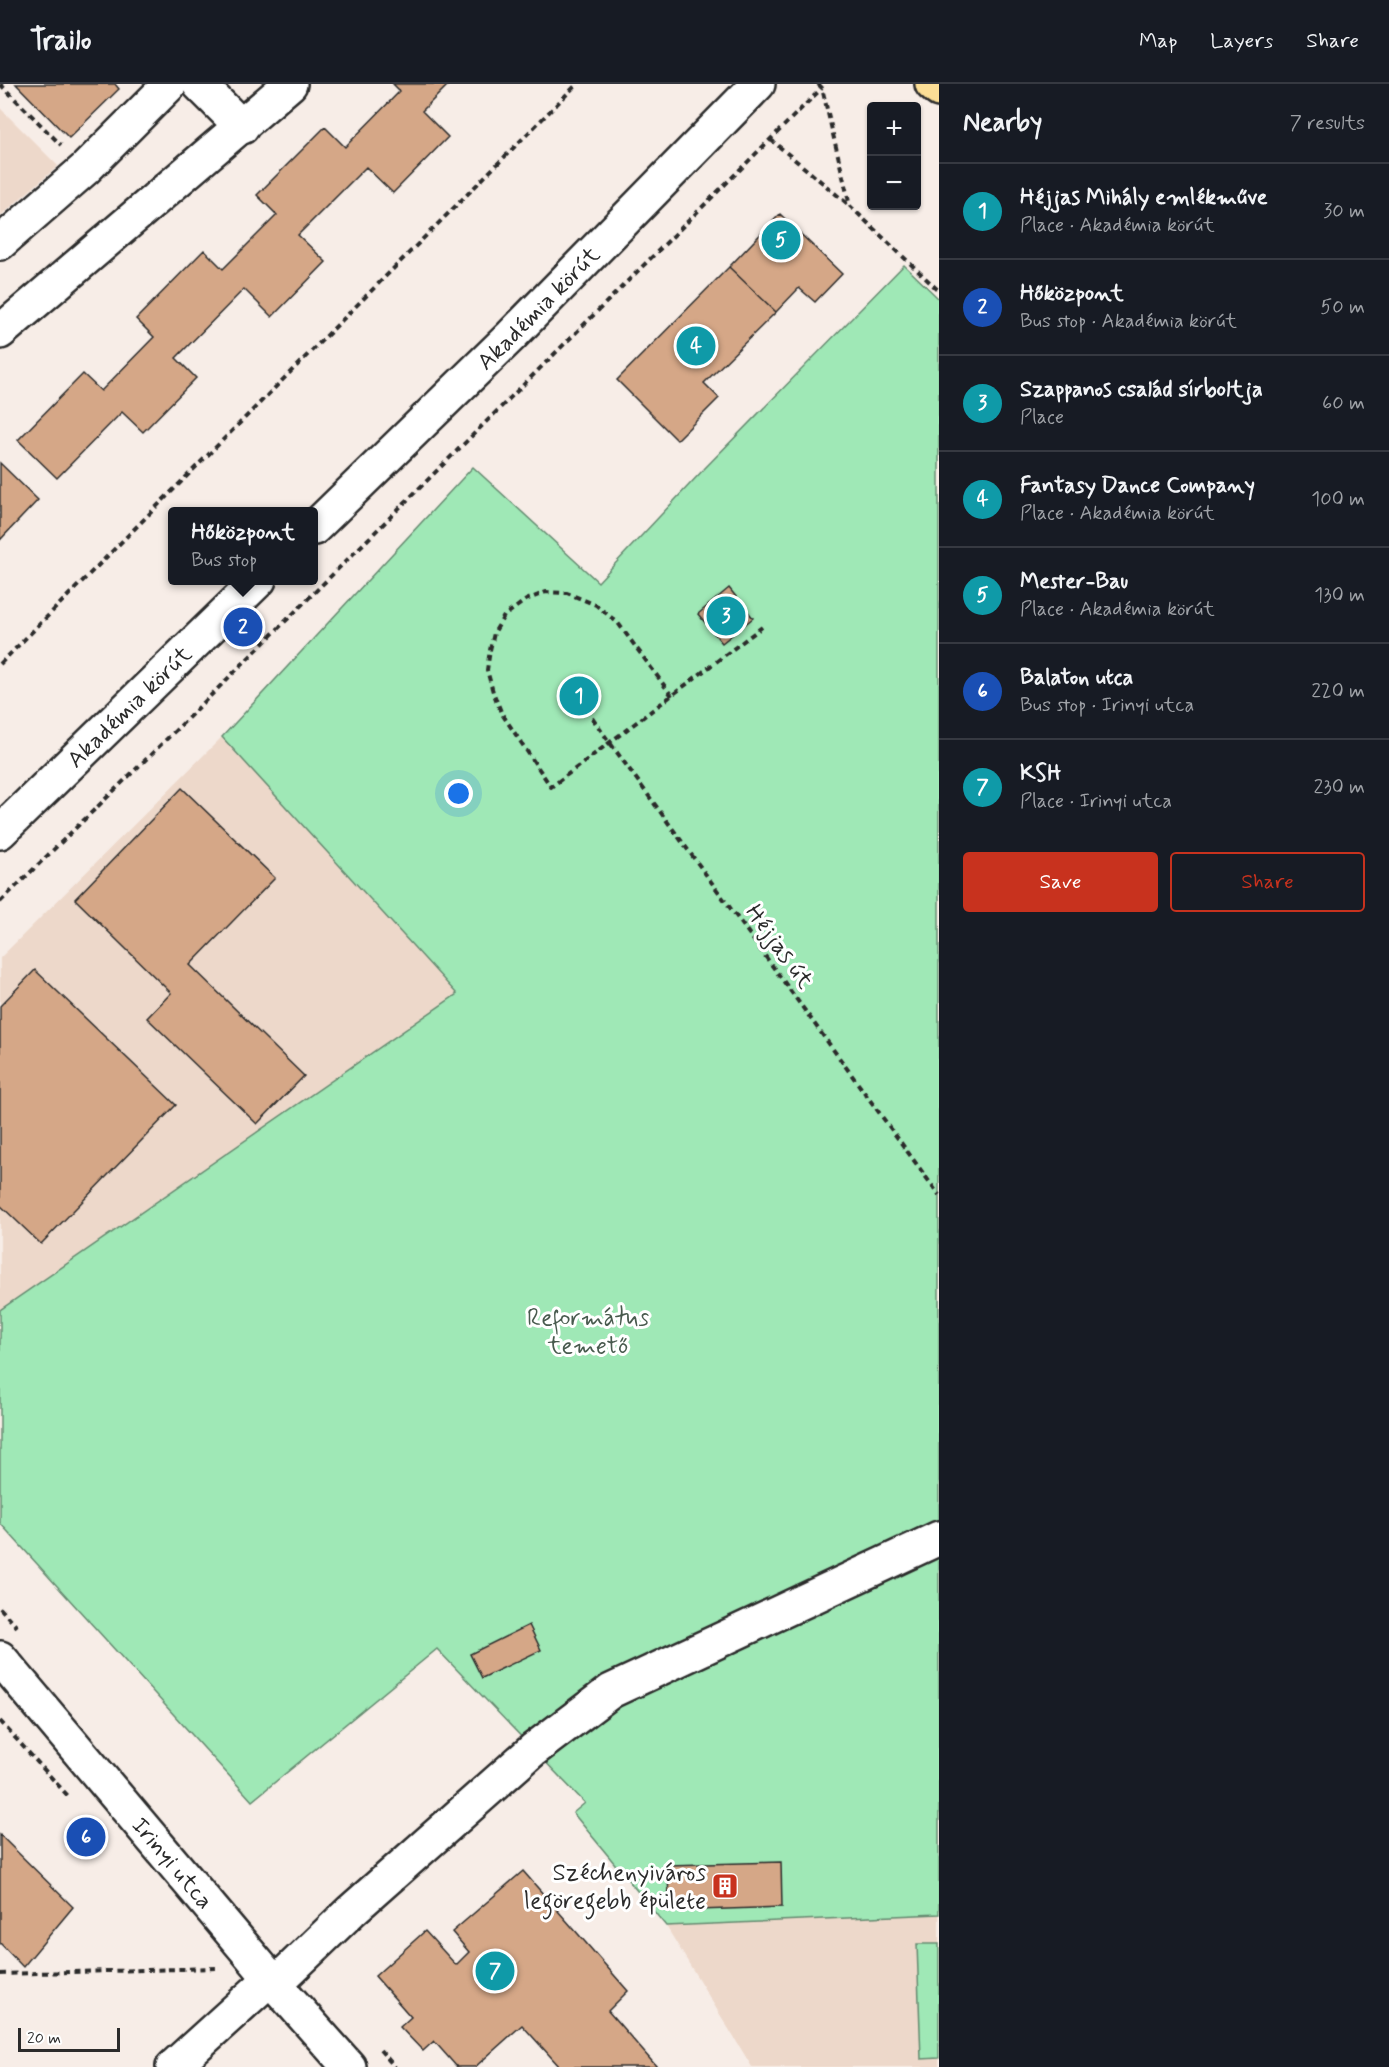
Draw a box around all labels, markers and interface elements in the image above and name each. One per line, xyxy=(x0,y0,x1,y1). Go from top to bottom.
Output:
text: Trailo xyxy=(30,23,91,60)
text: Map xyxy=(1139,27,1177,55)
text: Layers xyxy=(1210,27,1273,55)
text: Share xyxy=(1306,27,1359,55)
map controls xyxy=(867,102,921,210)
button: + xyxy=(867,102,921,156)
text: Nearby xyxy=(963,106,1042,140)
text: 7 results xyxy=(1290,110,1365,137)
button: − xyxy=(867,156,921,210)
text: Héjjas Mihály emlékműve xyxy=(1020,184,1268,212)
text: 1 xyxy=(978,198,987,225)
text: 30 m xyxy=(1323,198,1365,225)
text: Place · Akadémia körút xyxy=(1020,212,1215,239)
pin: 5 xyxy=(762,218,800,262)
street label: Akadémia körút xyxy=(471,240,607,378)
text: Hőközpont xyxy=(1020,280,1124,308)
text: 2 xyxy=(978,294,987,321)
text: 50 m xyxy=(1320,294,1365,321)
text: Bus stop · Akadémia körút xyxy=(1020,308,1237,335)
pin: 4 xyxy=(676,324,716,368)
text: Szappanos család sírboltja xyxy=(1020,376,1263,404)
text: 3 xyxy=(978,390,987,417)
text: 60 m xyxy=(1322,390,1365,417)
text: Place xyxy=(1020,404,1064,431)
text: Fantasy Dance Company xyxy=(1020,472,1255,500)
text: 4 xyxy=(977,486,988,513)
text: 100 m xyxy=(1311,486,1365,513)
text: Place · Akadémia körút xyxy=(1020,500,1215,527)
popup xyxy=(168,507,318,585)
text: Hőközpont xyxy=(191,519,295,547)
text: Bus stop xyxy=(191,547,257,574)
text: Mester-Bau xyxy=(1020,568,1128,596)
text: 5 xyxy=(977,582,989,609)
text: 130 m xyxy=(1314,582,1365,609)
pin: 3 xyxy=(706,594,746,638)
text: Place · Akadémia körút xyxy=(1020,596,1215,623)
pin: 2 xyxy=(224,604,262,650)
street label: Akadémia körút xyxy=(61,640,199,775)
text: Balaton utca xyxy=(1020,664,1133,692)
pin: 1 xyxy=(560,674,598,718)
text: 6 xyxy=(977,678,988,705)
text: 220 m xyxy=(1311,678,1365,705)
text: Bus stop · Irinyi utca xyxy=(1020,692,1194,719)
text: KSH xyxy=(1020,760,1061,788)
text: 7 xyxy=(976,774,989,801)
text: 230 m xyxy=(1313,774,1365,801)
your location xyxy=(444,779,473,808)
text: Place · Irinyi utca xyxy=(1020,788,1172,815)
button: Save xyxy=(963,852,1158,912)
button: Share xyxy=(1170,852,1365,912)
street label: Héjjas út xyxy=(738,899,820,995)
park label: Református temető xyxy=(527,1303,650,1362)
street label: Irinyi utca xyxy=(124,1811,219,1916)
pin: 6 xyxy=(66,1814,106,1860)
place label: Széchenyiváros legöregebb épülete xyxy=(524,1858,706,1920)
building icon: Széchenyiváros legöregebb épülete xyxy=(710,1871,740,1901)
pin: 7 xyxy=(476,1948,514,1994)
scale bar xyxy=(18,2025,120,2052)
text: 20 m xyxy=(27,2028,61,2049)

